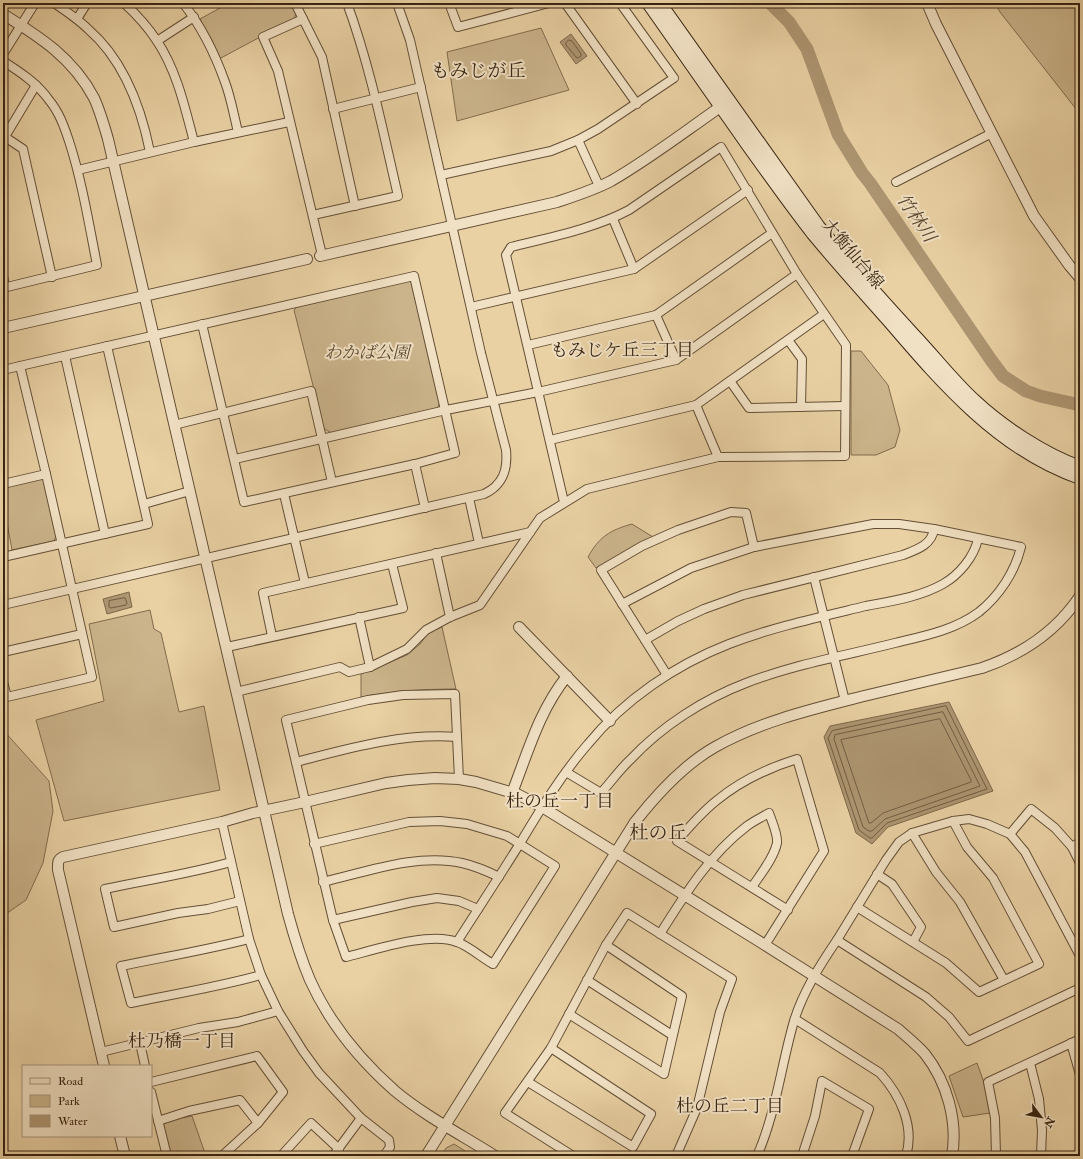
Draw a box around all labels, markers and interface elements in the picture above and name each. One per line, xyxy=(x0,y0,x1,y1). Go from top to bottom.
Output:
district label: もみじが丘 xyxy=(430,59,526,83)
water label: 竹林川 xyxy=(891,189,942,248)
street label: 大衡仙台線 xyxy=(818,215,888,293)
district label: もみじケ丘三丁目 xyxy=(550,339,694,362)
park label: わかば公園 xyxy=(325,342,412,363)
district label: 杜の丘一丁目 xyxy=(506,790,614,813)
district label: 杜の丘 xyxy=(629,821,687,845)
district label: 杜乃橋一丁目 xyxy=(128,1030,236,1053)
legend xyxy=(22,1065,152,1137)
text: Road xyxy=(58,1074,83,1089)
text: Park xyxy=(58,1094,80,1109)
district label: 杜の丘二丁目 xyxy=(676,1095,784,1118)
north arrow xyxy=(1021,1097,1061,1137)
text: Water xyxy=(57,1114,88,1129)
text: N xyxy=(1040,1114,1058,1131)

